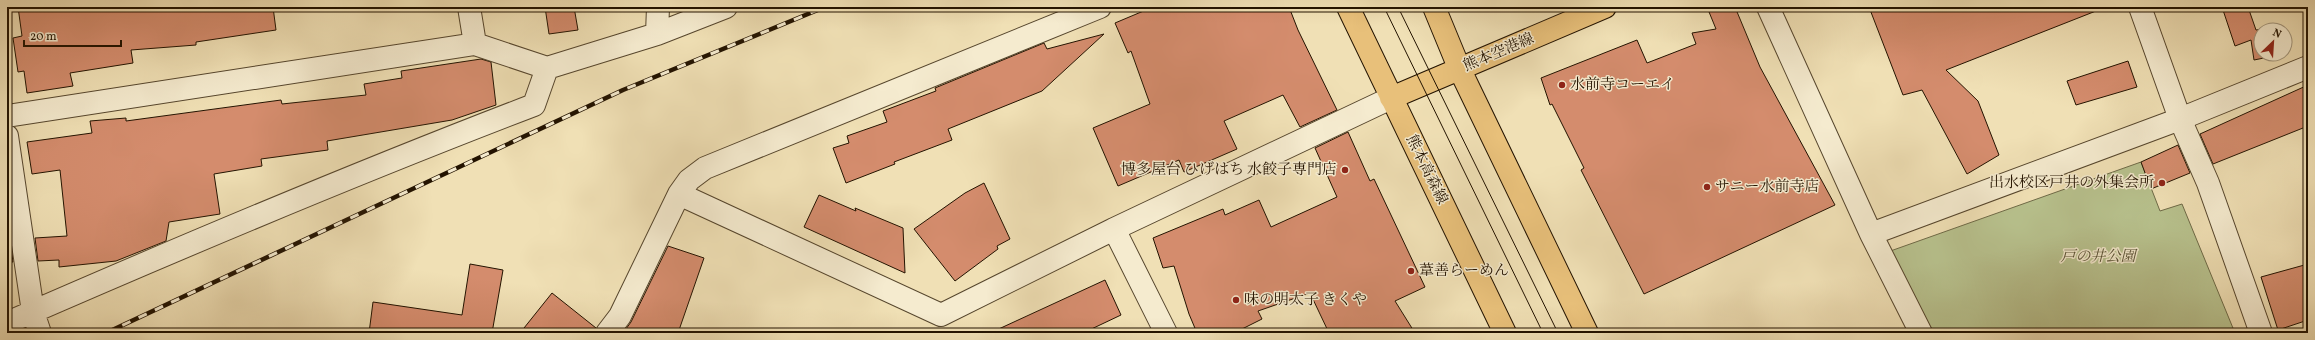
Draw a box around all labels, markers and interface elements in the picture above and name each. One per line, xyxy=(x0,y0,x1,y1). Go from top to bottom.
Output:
scale bar xyxy=(24,22,121,48)
north arrow xyxy=(2253,22,2293,62)
text: N xyxy=(2270,26,2283,43)
text: 20 m xyxy=(30,29,57,45)
street label: 熊本空港線 xyxy=(1460,29,1538,77)
place label: 水前寺コーエイ xyxy=(1570,75,1675,96)
marker: 水前寺コーエイ xyxy=(1557,80,1567,90)
street label: 熊本高森線 xyxy=(1400,132,1452,208)
place label: 博多屋台 ひげはち 水餃子専門店 xyxy=(1121,160,1337,181)
marker: 博多屋台 ひげはち 水餃子専門店 xyxy=(1340,165,1350,175)
place label: 出水校区戸井の外集会所 xyxy=(1989,173,2154,194)
place label: サニー水前寺店 xyxy=(1715,177,1819,198)
marker: 出水校区戸井の外集会所 xyxy=(2157,178,2167,188)
marker: サニー水前寺店 xyxy=(1702,182,1712,192)
park label: 戸の井公園 xyxy=(2060,247,2138,268)
place label: 葦善らーめん xyxy=(1419,261,1509,282)
marker: 葦善らーめん xyxy=(1406,266,1416,276)
place label: 味の明太子 きくや xyxy=(1244,290,1367,311)
marker: 味の明太子 きくや xyxy=(1231,295,1241,305)

